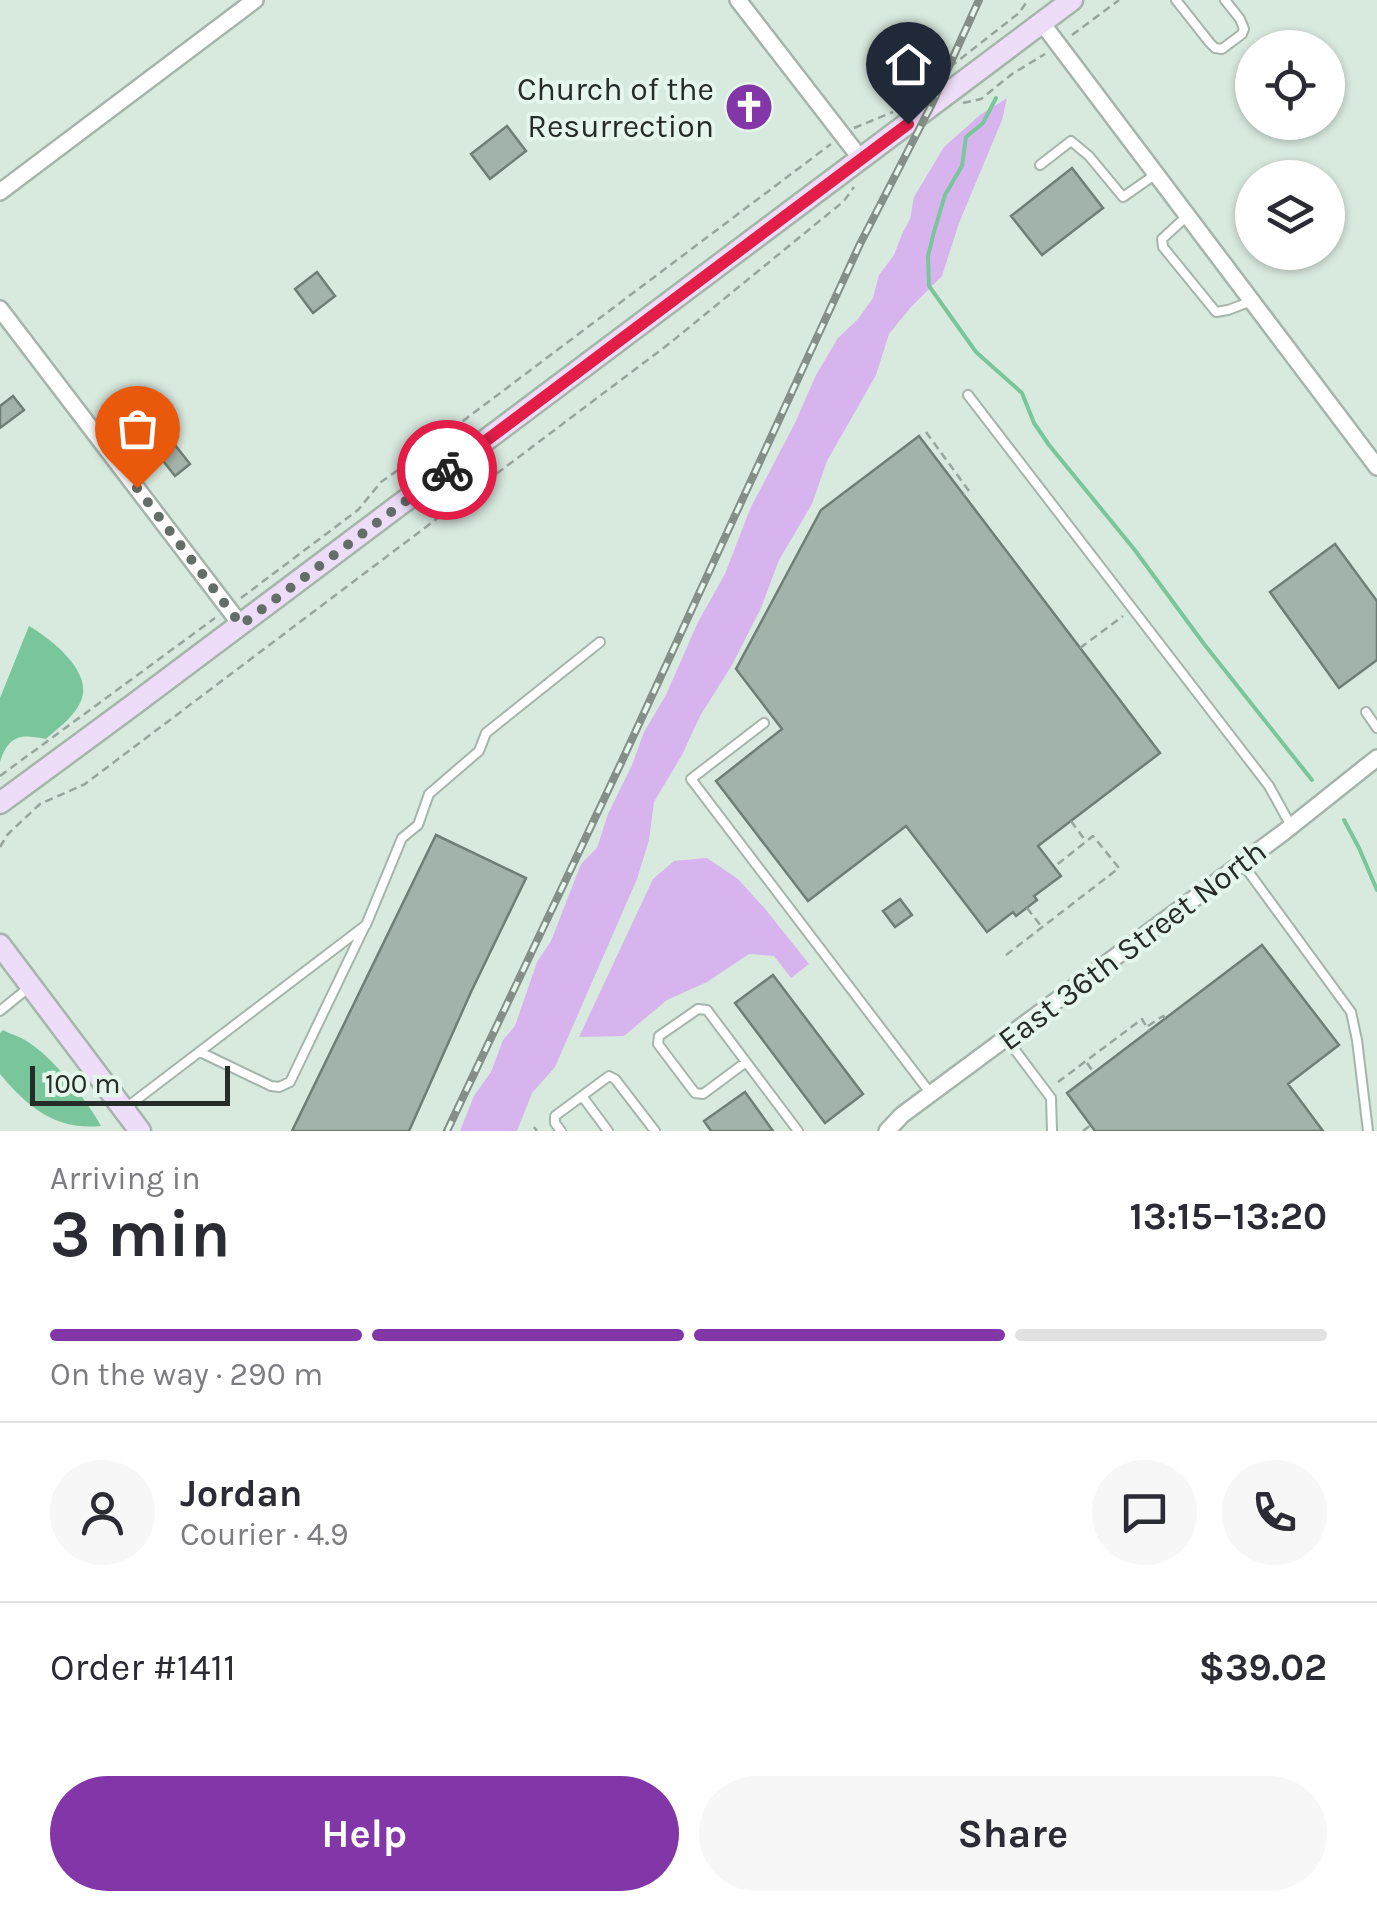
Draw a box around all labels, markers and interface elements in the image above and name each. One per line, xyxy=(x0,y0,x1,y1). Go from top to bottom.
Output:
pin xyxy=(866,22,951,125)
map controls xyxy=(1235,30,1345,270)
button: locate xyxy=(1235,30,1345,140)
icon: home xyxy=(881,37,936,92)
place label: Church of the Resurrection xyxy=(517,71,714,145)
church icon: Church of the Resurrection xyxy=(723,81,775,133)
button: layers xyxy=(1235,160,1345,270)
pin xyxy=(95,386,180,489)
icon: bag xyxy=(110,401,165,456)
courier xyxy=(397,420,497,520)
icon: bike xyxy=(420,443,475,498)
street label: East 36th Street North xyxy=(991,833,1274,1058)
scale bar xyxy=(30,1061,230,1106)
text: 100 m xyxy=(45,1067,120,1100)
text: Arriving in xyxy=(50,1160,201,1197)
text: 13:15–13:20 xyxy=(1130,1194,1327,1239)
text: 3 min xyxy=(50,1196,230,1272)
text: On the way · 290 m xyxy=(50,1356,323,1393)
button: person xyxy=(50,1460,155,1565)
button: chat xyxy=(1092,1460,1197,1565)
button: phone xyxy=(1222,1460,1327,1565)
text: Jordan xyxy=(180,1471,303,1516)
text: Courier · 4.9 xyxy=(180,1516,349,1553)
text: Order #1411 xyxy=(50,1645,236,1690)
text: $39.02 xyxy=(1199,1645,1327,1690)
button: Help xyxy=(50,1776,679,1891)
button: Share xyxy=(699,1776,1327,1891)

